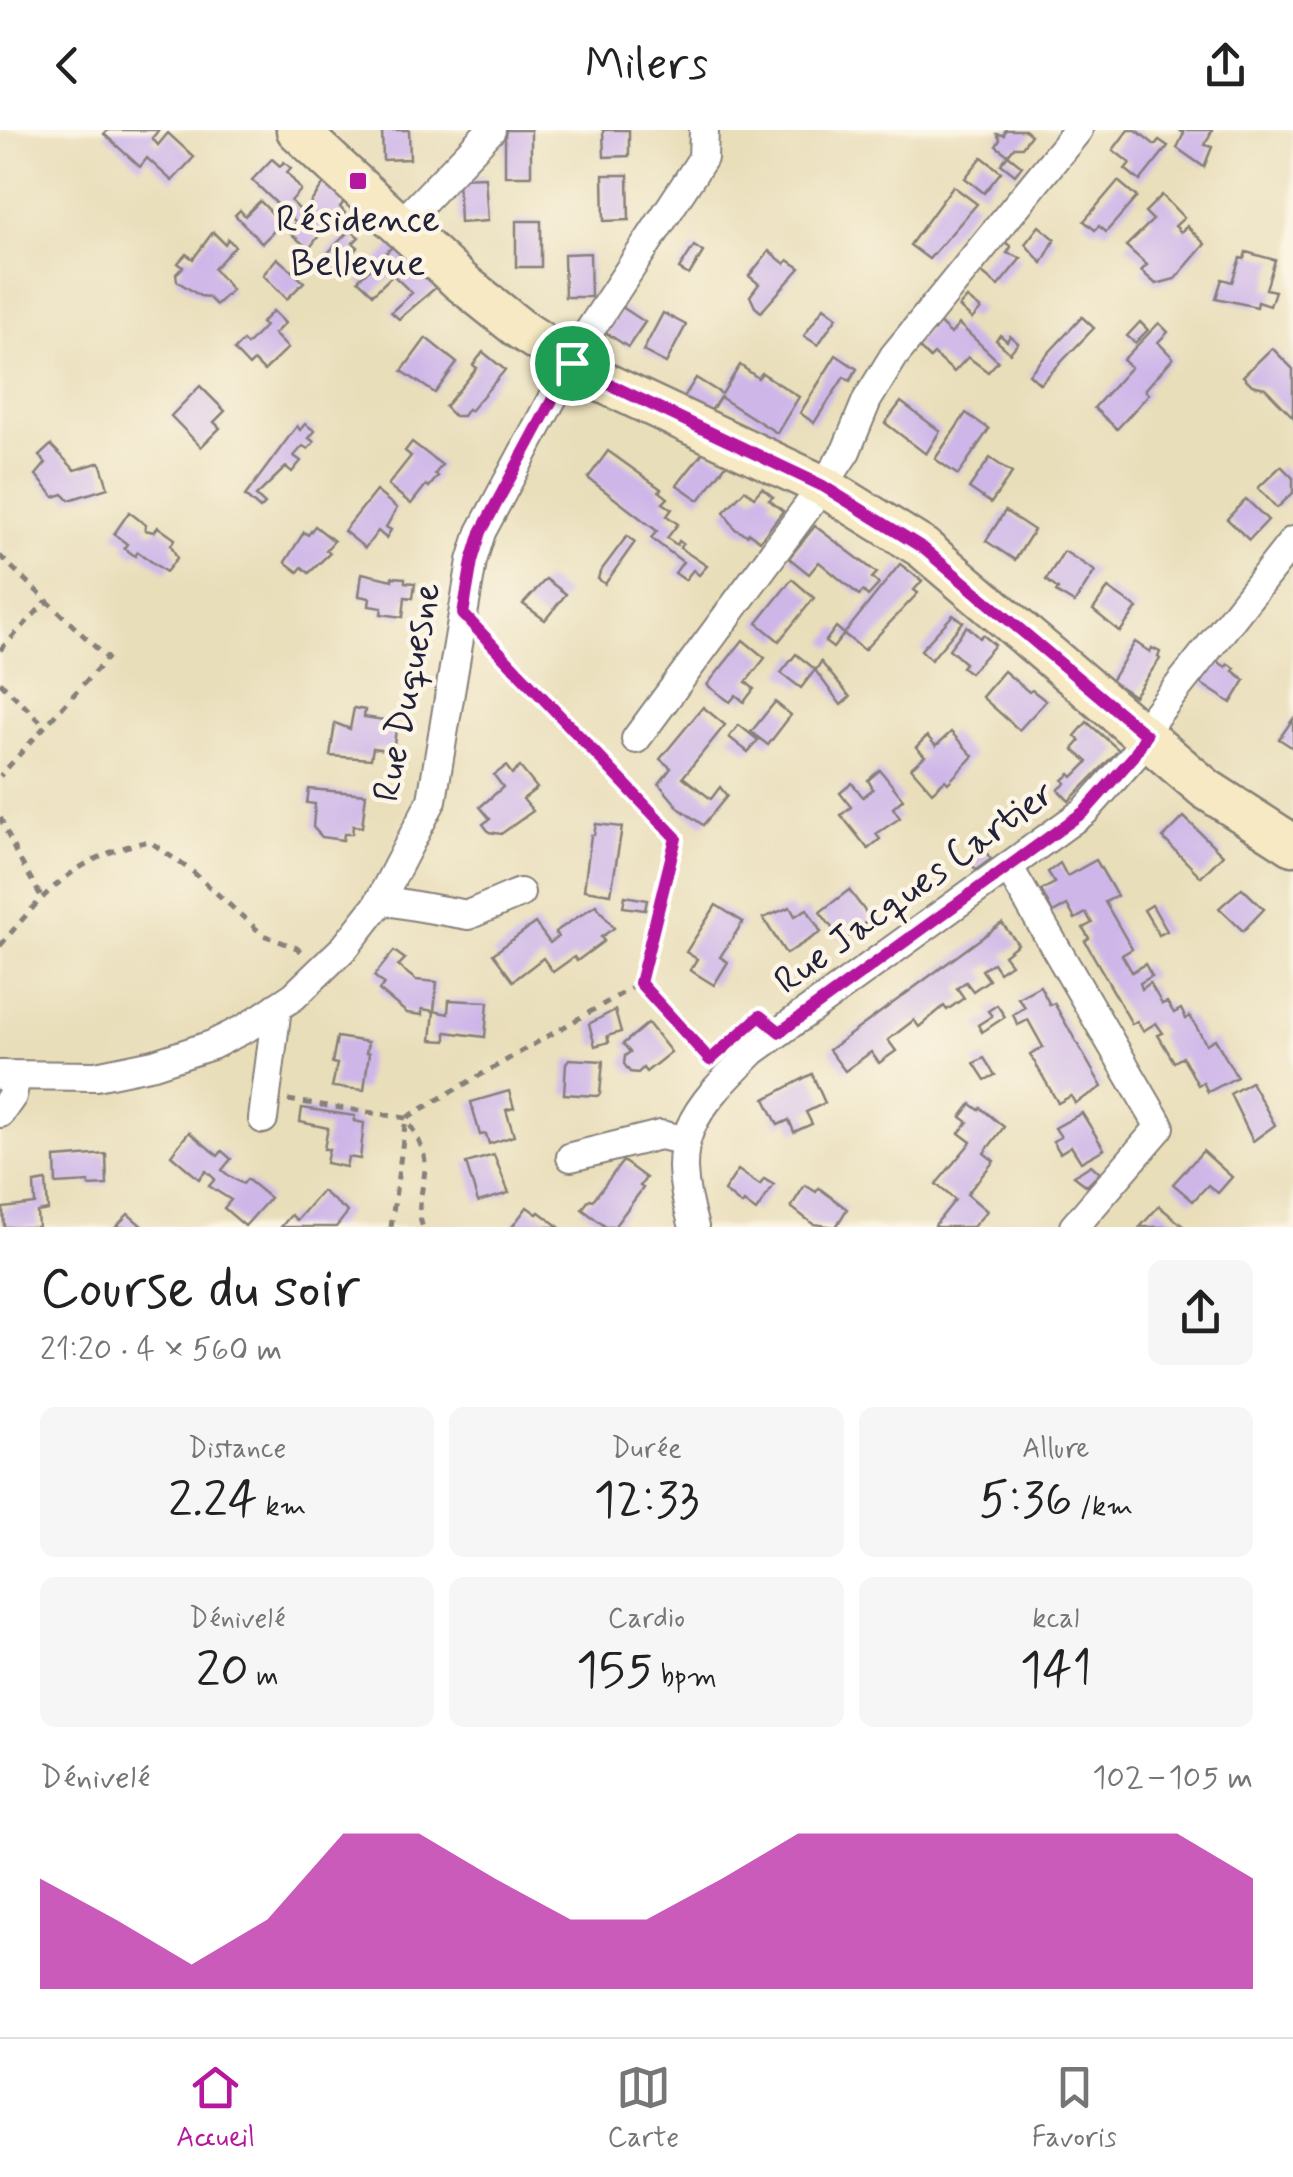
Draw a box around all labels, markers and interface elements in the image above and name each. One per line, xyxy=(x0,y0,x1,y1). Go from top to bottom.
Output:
text: Milers xyxy=(585,36,708,95)
icon: back xyxy=(40,38,95,93)
icon: share xyxy=(1198,38,1253,93)
marker: Résidence Bellevue xyxy=(347,170,369,192)
place label: Résidence Bellevue xyxy=(276,196,440,289)
pin xyxy=(530,321,615,406)
icon: arrive xyxy=(545,336,600,391)
street label: Rue Duquesne xyxy=(363,578,453,806)
street label: Rue Jacques Cartier xyxy=(765,770,1065,1006)
text: Course du soir xyxy=(40,1255,360,1327)
button: share xyxy=(1148,1260,1253,1365)
text: 21:20 · 4 × 560 m xyxy=(40,1329,282,1371)
text: Distance xyxy=(188,1431,286,1468)
text: Durée xyxy=(611,1431,682,1468)
text: Allure xyxy=(1022,1431,1089,1468)
text: 2.24 xyxy=(168,1468,258,1534)
text: 12:33 xyxy=(594,1468,699,1534)
text: 5:36 xyxy=(979,1468,1072,1534)
text: km xyxy=(258,1489,306,1526)
text: /km xyxy=(1072,1489,1133,1526)
text: Dénivelé xyxy=(189,1601,285,1638)
text: Cardio xyxy=(608,1601,685,1638)
text: kcal xyxy=(1032,1601,1079,1638)
text: 20 xyxy=(196,1638,249,1704)
text: 155 xyxy=(576,1638,653,1704)
text: 141 xyxy=(1020,1638,1092,1704)
text: m xyxy=(249,1659,279,1696)
text: bpm xyxy=(653,1659,717,1696)
text: Dénivelé xyxy=(40,1757,150,1799)
text: 102–105 m xyxy=(1092,1757,1253,1799)
tab: Accueil xyxy=(176,2060,255,2157)
tab: Carte xyxy=(607,2060,679,2157)
tab: Favoris xyxy=(1032,2060,1117,2157)

